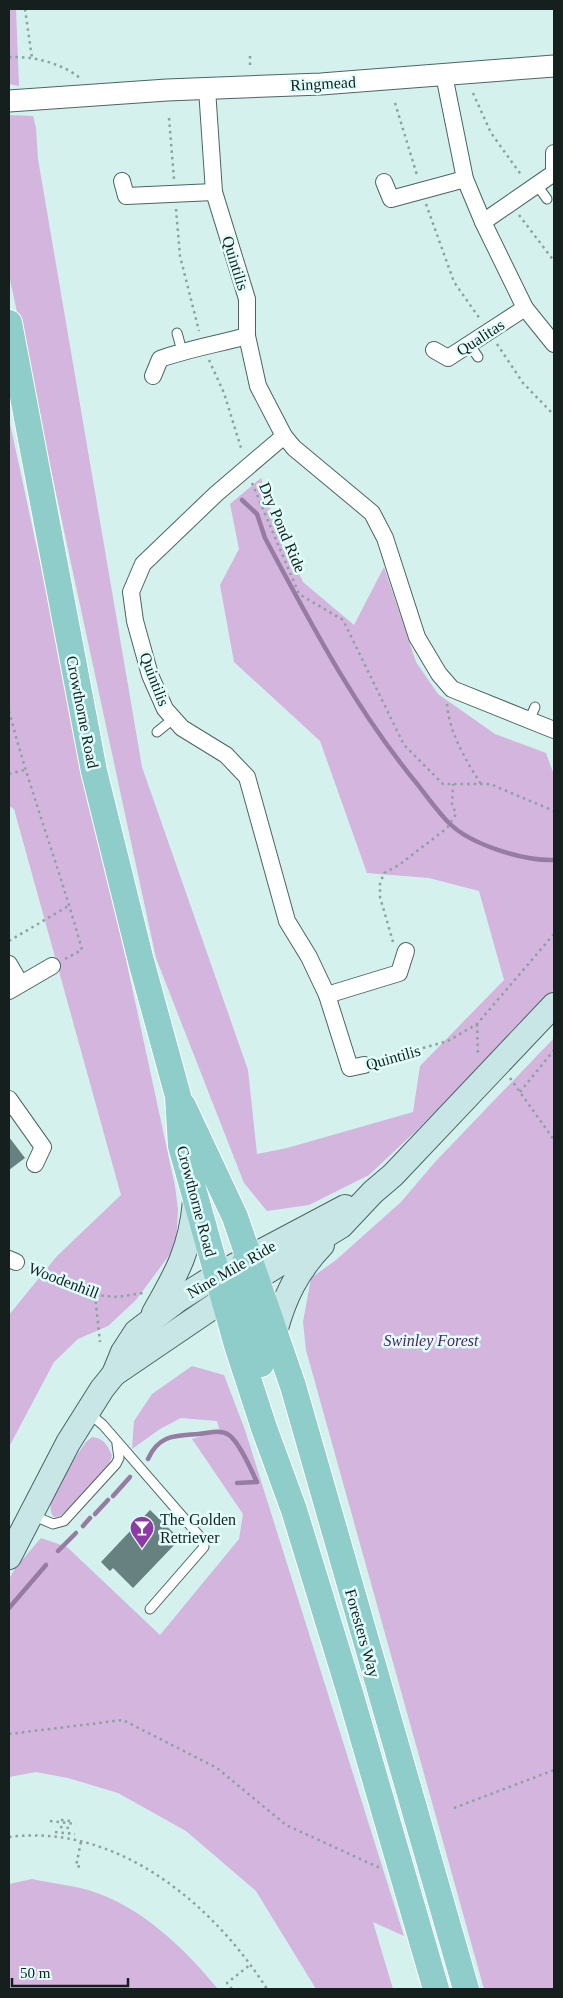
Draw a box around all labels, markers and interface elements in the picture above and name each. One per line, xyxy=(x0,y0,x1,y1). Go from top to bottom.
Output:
street label: Ringmead xyxy=(290,73,356,95)
street label: Quintilis xyxy=(219,234,252,292)
street label: Qualitas xyxy=(453,316,507,359)
street label: Dry Pond Ride xyxy=(255,480,309,575)
street label: Quintilis xyxy=(137,650,173,708)
street label: Crowthorne Road xyxy=(63,654,102,770)
street label: Quintilis xyxy=(364,1042,422,1073)
street label: Crowthorne Road xyxy=(174,1144,220,1258)
street label: Nine Mile Ride xyxy=(184,1237,279,1302)
street label: Woodenhill xyxy=(26,1259,102,1302)
park label: Swinley Forest xyxy=(384,1332,479,1350)
place label: The Golden Retriever xyxy=(160,1511,236,1546)
bar icon: The Golden Retriever xyxy=(129,1515,155,1549)
street label: Foresters Way xyxy=(341,1587,383,1680)
scale bar xyxy=(12,1956,129,1988)
text: 50 m xyxy=(20,1965,51,1981)

